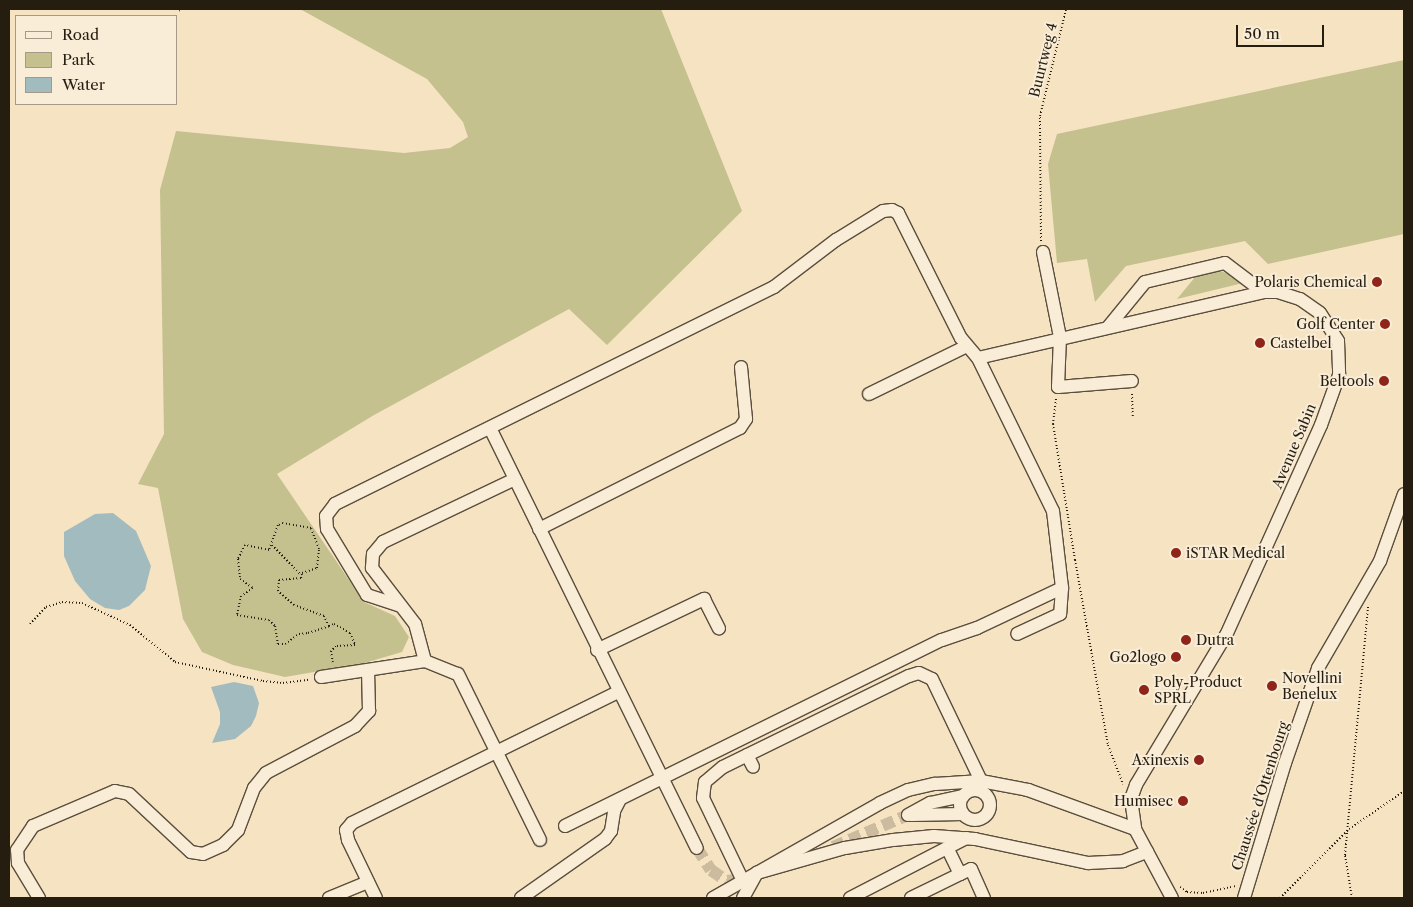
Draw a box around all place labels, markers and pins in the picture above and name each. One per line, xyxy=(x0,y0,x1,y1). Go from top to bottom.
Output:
place label: Polaris Chemical xyxy=(1254,274,1367,290)
marker: Polaris Chemical xyxy=(1371,276,1383,288)
place label: Golf Center xyxy=(1296,316,1375,332)
marker: Golf Center xyxy=(1379,318,1391,330)
place label: Castelbel xyxy=(1270,335,1332,351)
marker: Castelbel xyxy=(1254,337,1266,349)
place label: Beltools xyxy=(1320,373,1374,389)
marker: Beltools xyxy=(1378,375,1390,387)
place label: iSTAR Medical xyxy=(1186,545,1286,561)
marker: iSTAR Medical xyxy=(1170,547,1182,559)
place label: Dutra xyxy=(1196,632,1234,648)
marker: Dutra xyxy=(1180,634,1192,646)
place label: Go2logo xyxy=(1109,649,1166,665)
marker: Go2logo xyxy=(1170,651,1182,663)
place label: Novellini Benelux xyxy=(1282,670,1342,702)
place label: Poly-Product SPRL xyxy=(1154,674,1242,706)
marker: Novellini Benelux xyxy=(1266,680,1278,692)
marker: Poly-Product SPRL xyxy=(1138,684,1150,696)
place label: Axinexis xyxy=(1132,752,1189,768)
marker: Axinexis xyxy=(1193,754,1205,766)
place label: Humisec xyxy=(1114,793,1173,809)
marker: Humisec xyxy=(1177,795,1189,807)

